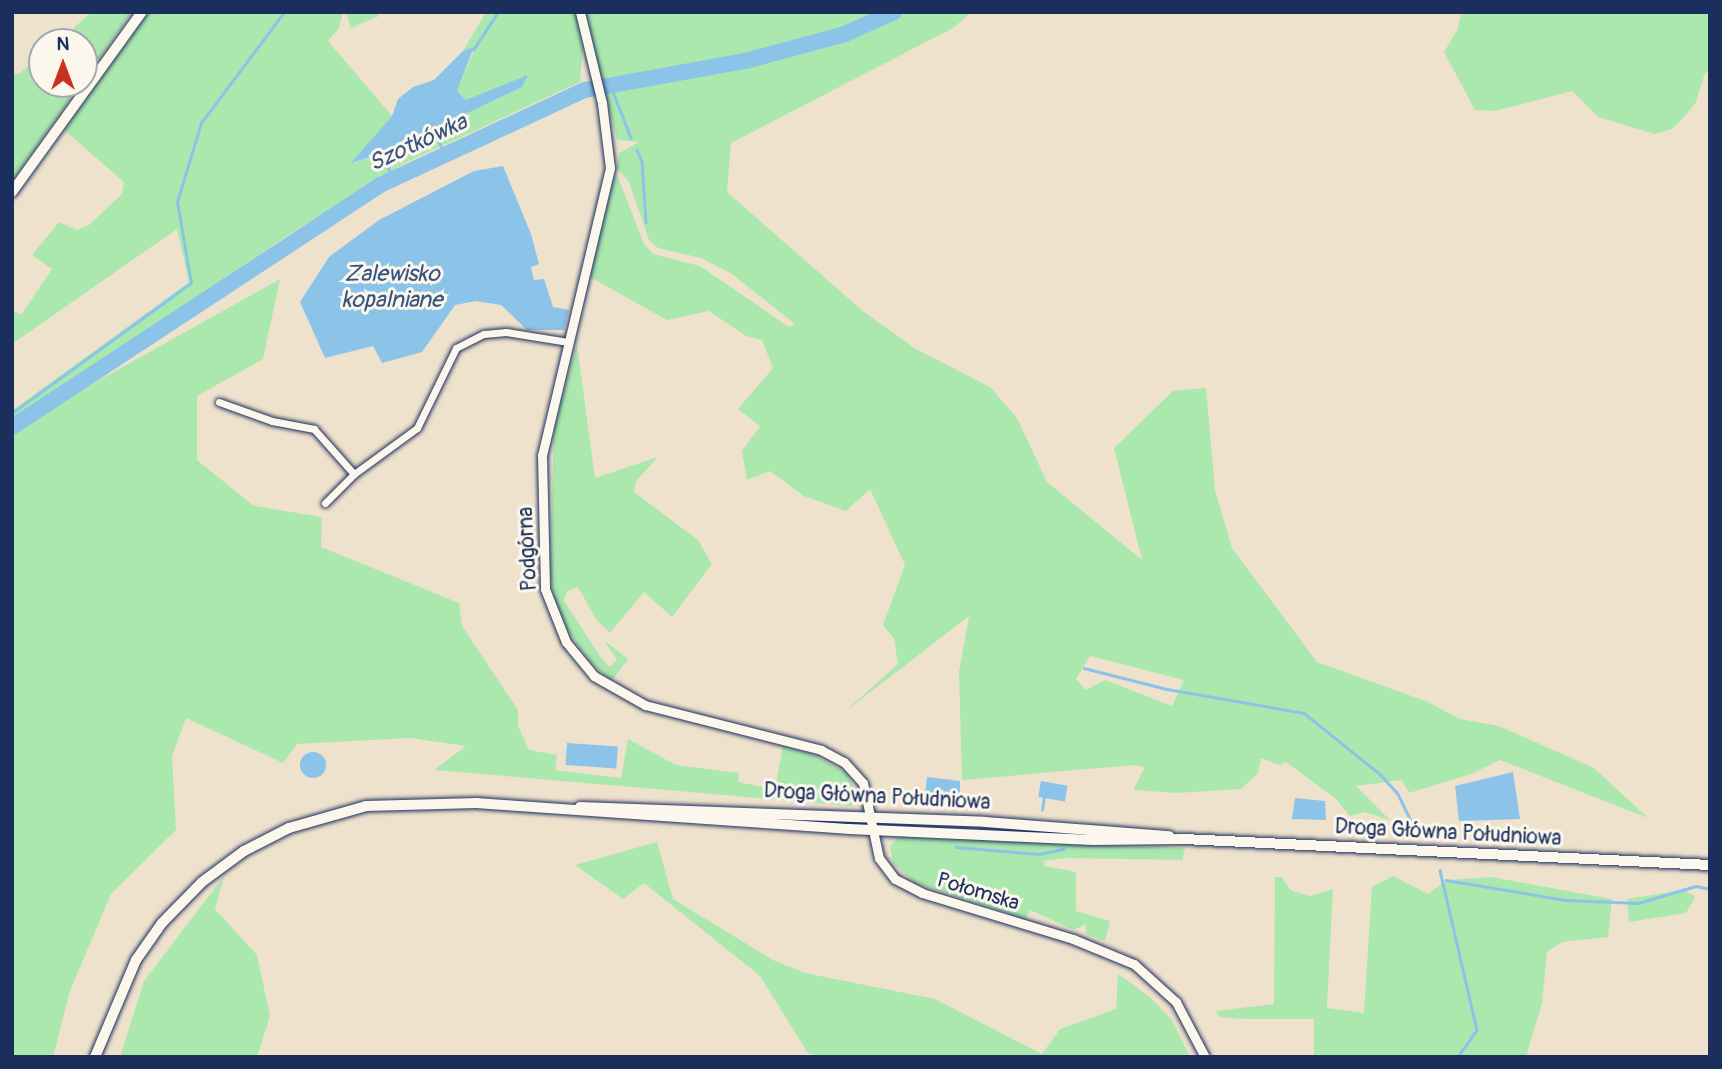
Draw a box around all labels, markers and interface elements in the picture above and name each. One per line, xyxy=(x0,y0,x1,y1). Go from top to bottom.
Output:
north arrow xyxy=(28,28,98,98)
text: N xyxy=(57,32,69,56)
water label: Szotkówka xyxy=(365,108,471,178)
water label: Zalewisko kopalniane xyxy=(342,260,442,314)
street label: Podgórna xyxy=(513,506,543,592)
street label: Droga Główna Południowa xyxy=(763,778,991,816)
street label: Droga Główna Południowa xyxy=(1334,814,1562,852)
street label: Połomska xyxy=(934,868,1022,916)

